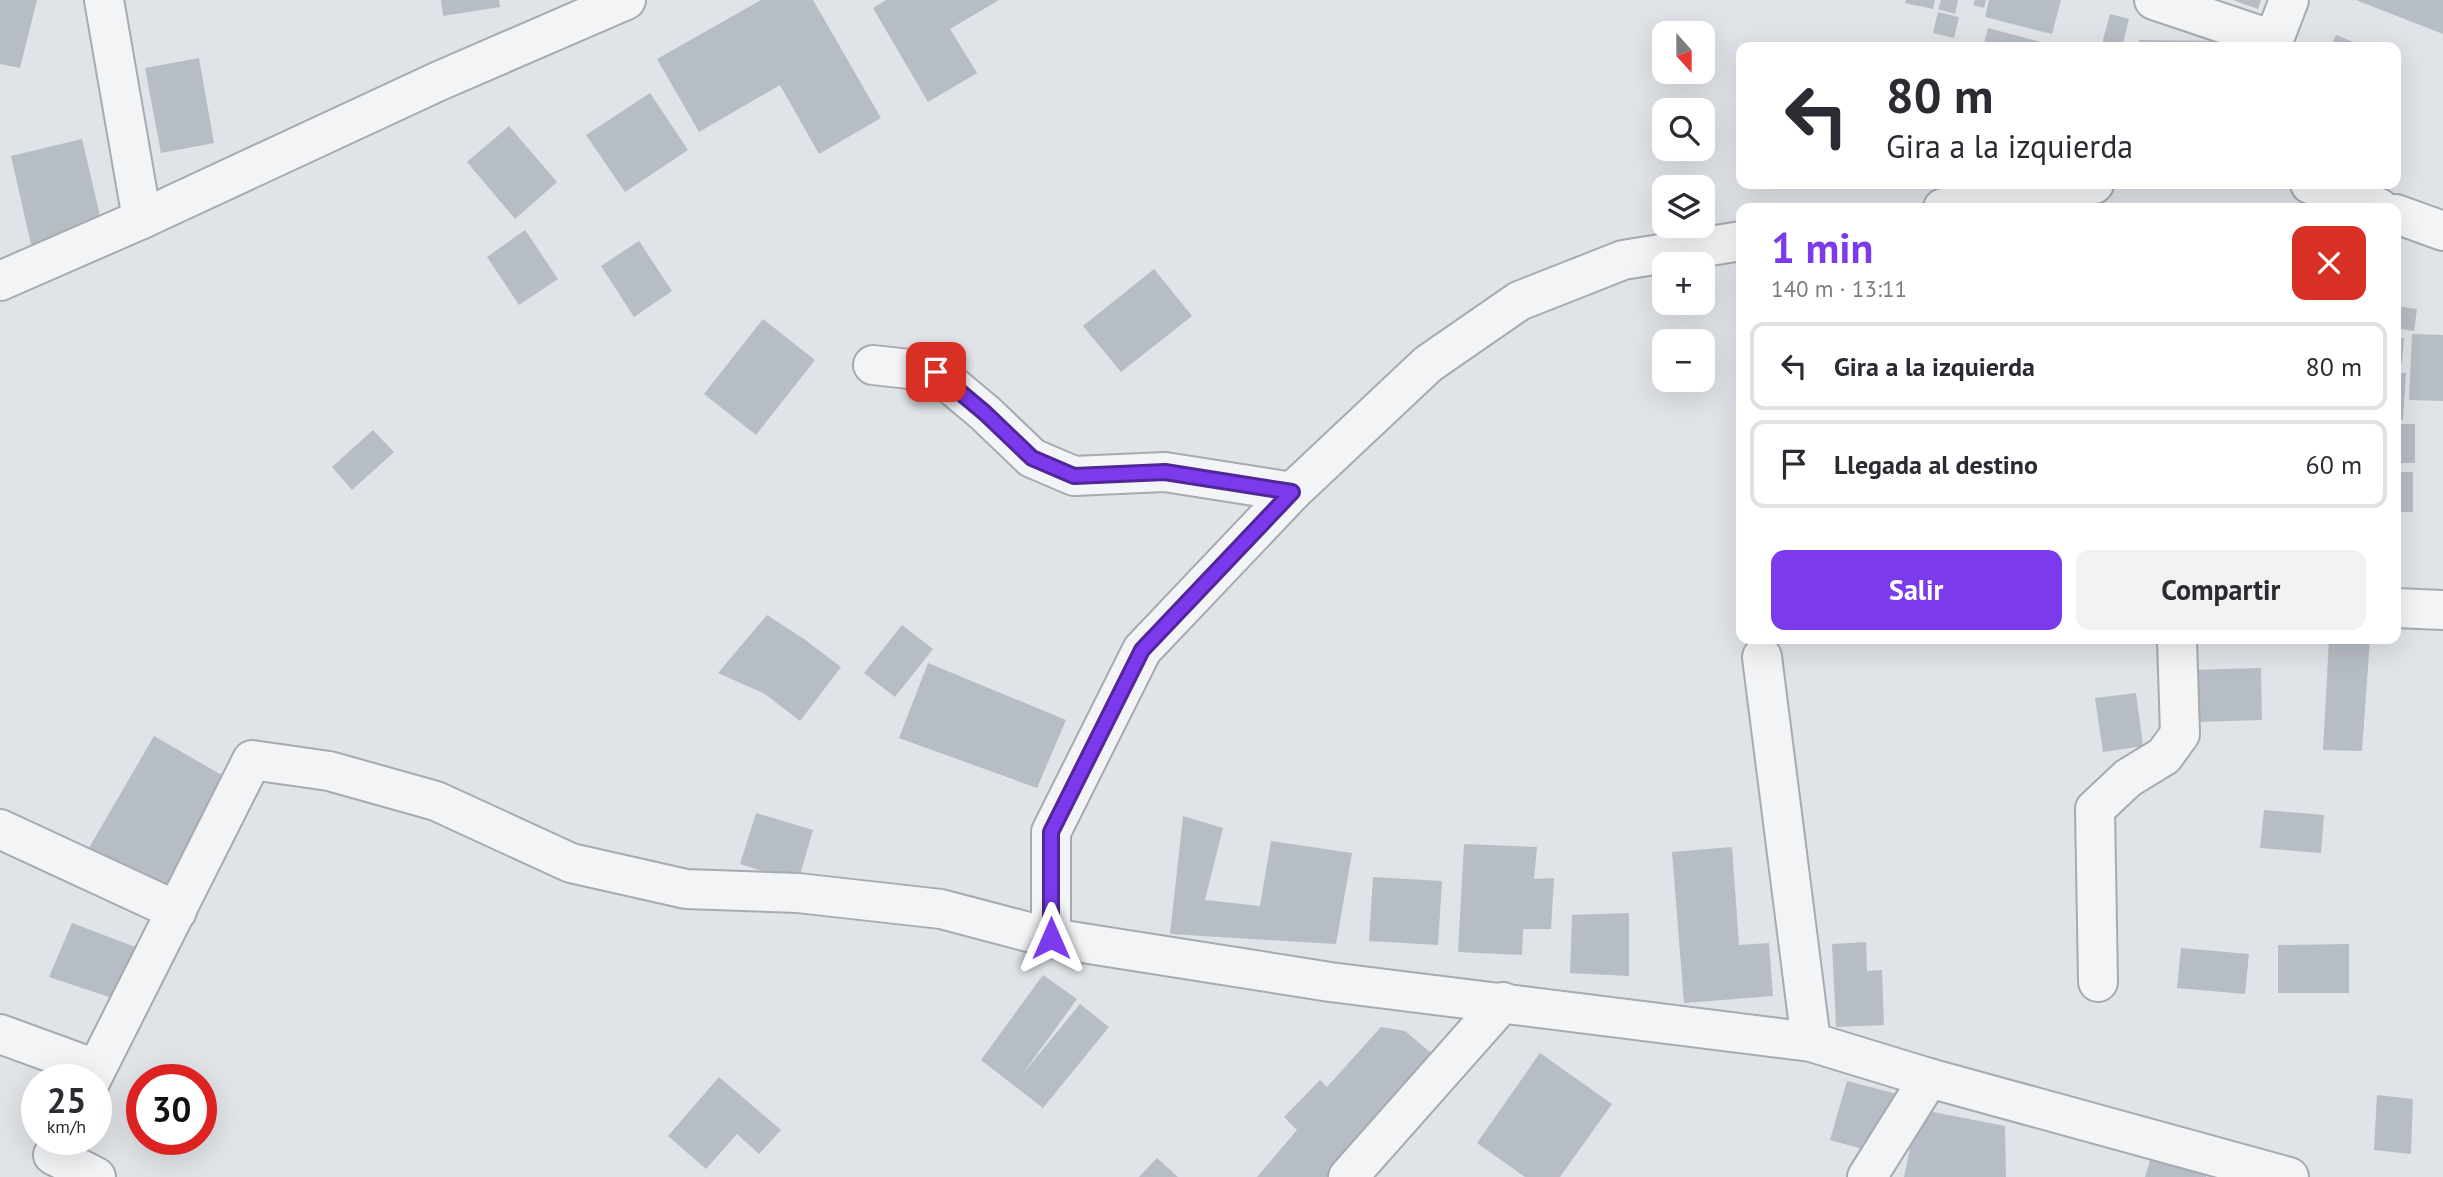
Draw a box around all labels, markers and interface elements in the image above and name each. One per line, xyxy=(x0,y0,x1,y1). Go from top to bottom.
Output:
north arrow xyxy=(1652,21,1715,84)
map controls xyxy=(1652,21,1715,392)
text: 80 m xyxy=(1886,63,1993,127)
icon: left xyxy=(1771,70,1862,161)
button: search xyxy=(1652,98,1715,161)
text: Gira a la izquierda xyxy=(1886,125,2133,167)
button: layers xyxy=(1652,175,1715,238)
text: 1 min xyxy=(1771,220,1873,275)
button: close xyxy=(2292,226,2366,300)
button: + xyxy=(1652,252,1715,315)
text: 140 m · 13:11 xyxy=(1771,274,1907,303)
button: − xyxy=(1652,329,1715,392)
pin xyxy=(906,342,966,402)
icon: left xyxy=(1775,347,1813,385)
text: Gira a la izquierda xyxy=(1834,350,2035,383)
text: 80 m xyxy=(2306,350,2362,383)
icon: arrive xyxy=(917,353,955,391)
icon: arrive xyxy=(1775,445,1813,483)
text: Llegada al destino xyxy=(1834,448,2038,481)
text: 60 m xyxy=(2306,448,2362,481)
button: Salir xyxy=(1771,550,2062,630)
button: Compartir xyxy=(2076,550,2366,630)
position arrow xyxy=(1014,901,1088,975)
speed limit sign: 30 xyxy=(126,1064,217,1155)
text: 25 xyxy=(47,1077,86,1123)
text: km/h xyxy=(47,1115,86,1138)

